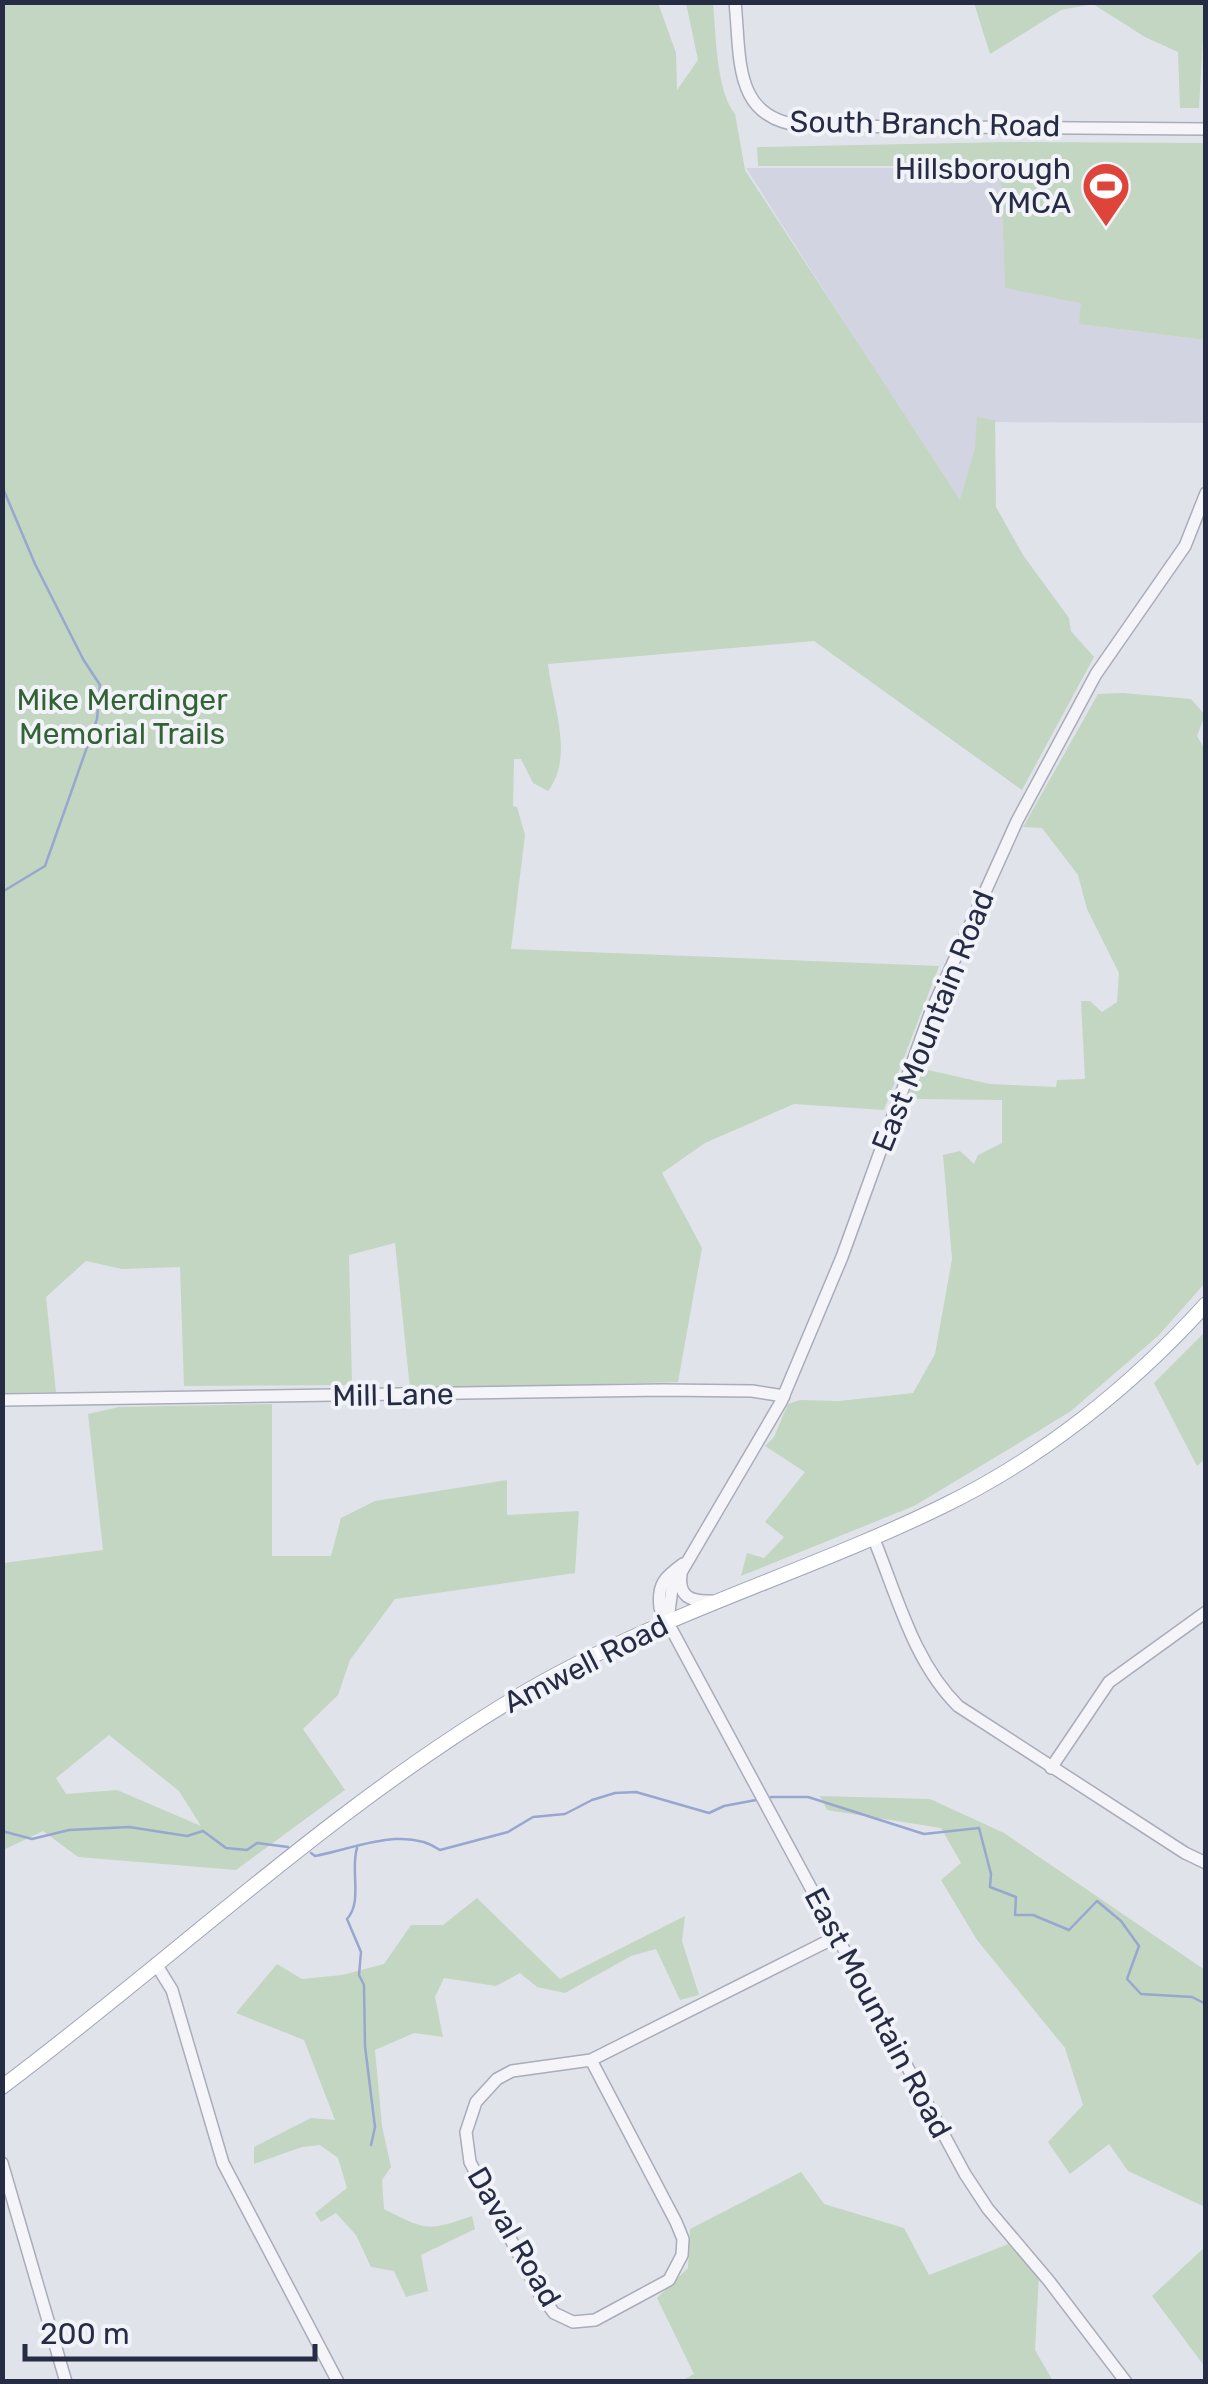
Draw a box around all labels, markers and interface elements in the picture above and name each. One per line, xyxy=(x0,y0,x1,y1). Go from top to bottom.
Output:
street label: South Branch Road xyxy=(789,104,1061,144)
place label: Hillsborough YMCA xyxy=(895,151,1071,221)
sports icon: Hillsborough YMCA xyxy=(1080,160,1132,228)
park label: Mike Merdinger Memorial Trails xyxy=(16,682,228,752)
street label: East Mountain Road xyxy=(864,885,1002,1157)
street label: Mill Lane xyxy=(332,1376,454,1414)
street label: Amwell Road xyxy=(498,1607,674,1721)
street label: East Mountain Road xyxy=(797,1882,959,2144)
street label: Daval Road xyxy=(460,2161,568,2313)
scale bar xyxy=(25,2299,315,2361)
text: 200 m xyxy=(40,2316,130,2352)

